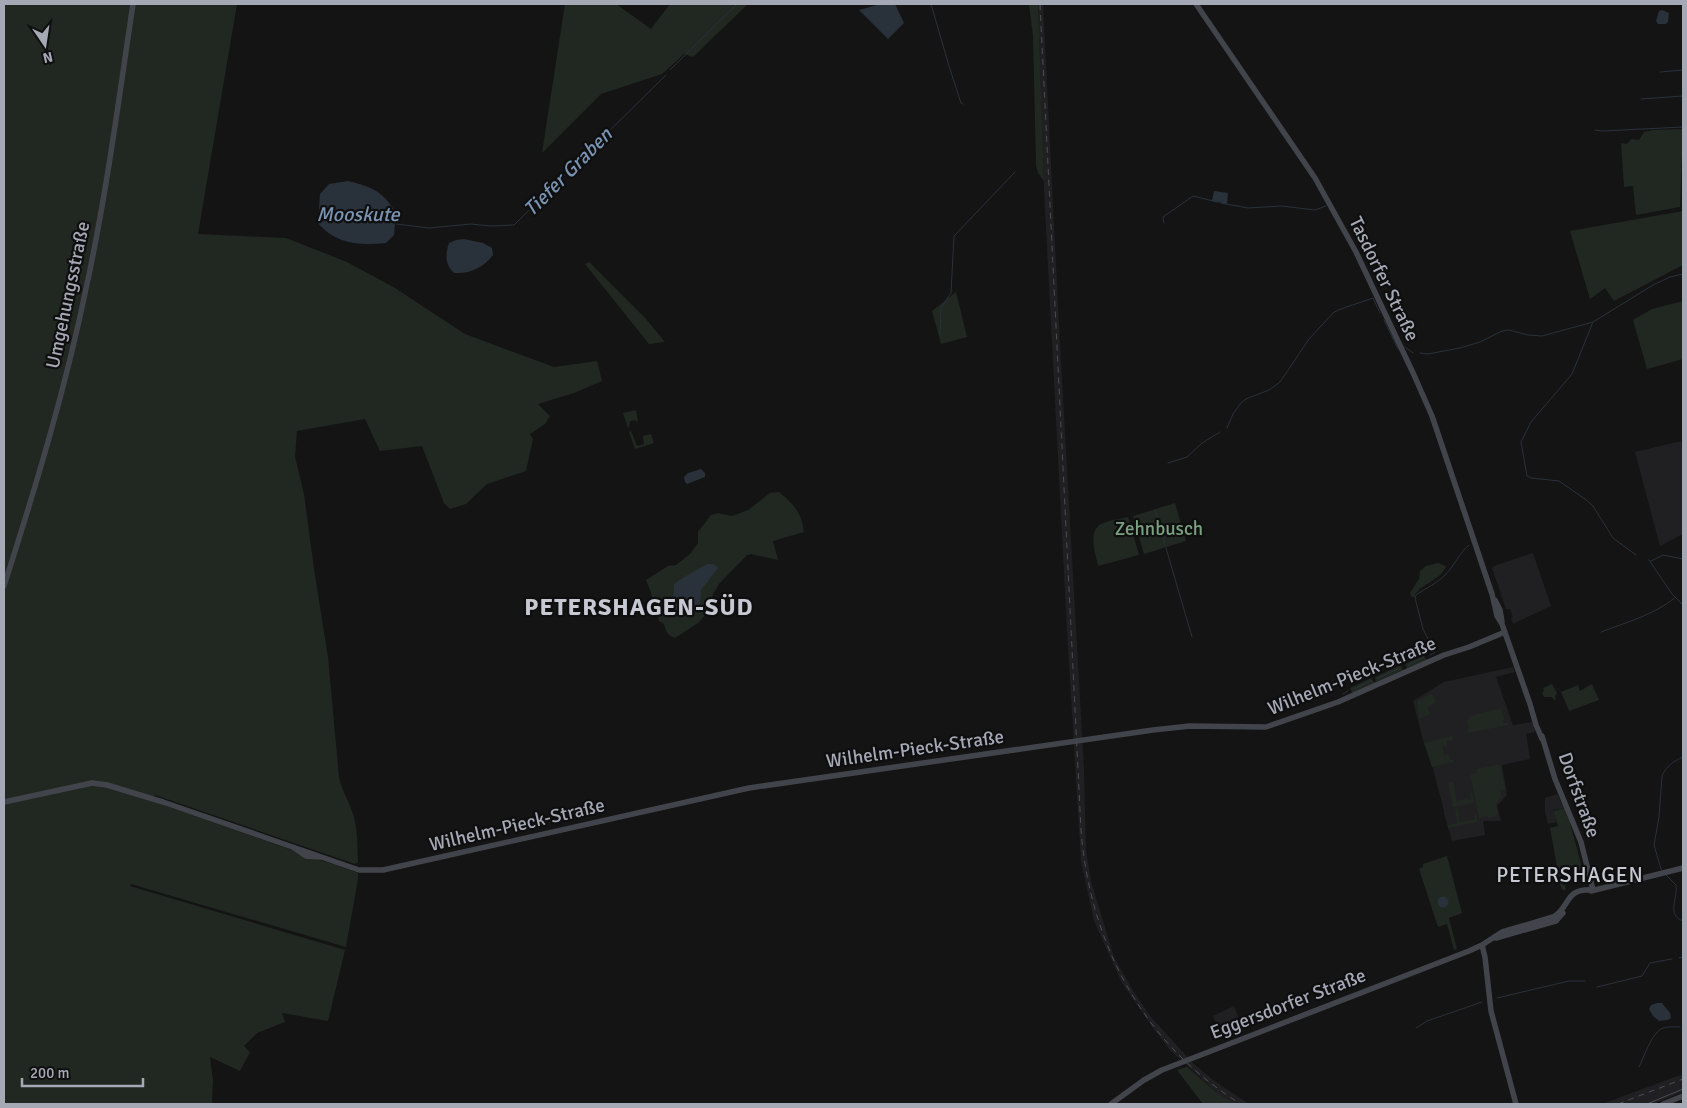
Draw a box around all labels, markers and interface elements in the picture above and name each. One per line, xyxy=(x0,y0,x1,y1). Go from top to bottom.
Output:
north arrow xyxy=(20,20,70,70)
text: N xyxy=(41,48,54,67)
water label: Tiefer Graben xyxy=(518,122,618,222)
water label: Mooskute xyxy=(316,202,401,227)
street label: Tasdorfer Straße xyxy=(1344,213,1424,345)
street label: Umgehungsstraße xyxy=(41,219,95,371)
park label: Zehnbusch xyxy=(1115,517,1203,541)
district label: PETERSHAGEN-SÜD xyxy=(524,592,754,622)
street label: Wilhelm-Pieck-Straße xyxy=(1264,631,1440,721)
street label: Wilhelm-Pieck-Straße xyxy=(825,725,1005,773)
street label: Dorfstraße xyxy=(1553,749,1605,841)
street label: Wilhelm-Pieck-Straße xyxy=(427,793,607,857)
district label: PETERSHAGEN xyxy=(1496,862,1644,888)
street label: Eggersdorfer Straße xyxy=(1207,963,1369,1045)
scale bar xyxy=(22,1056,144,1088)
text: 200 m xyxy=(30,1064,70,1082)

